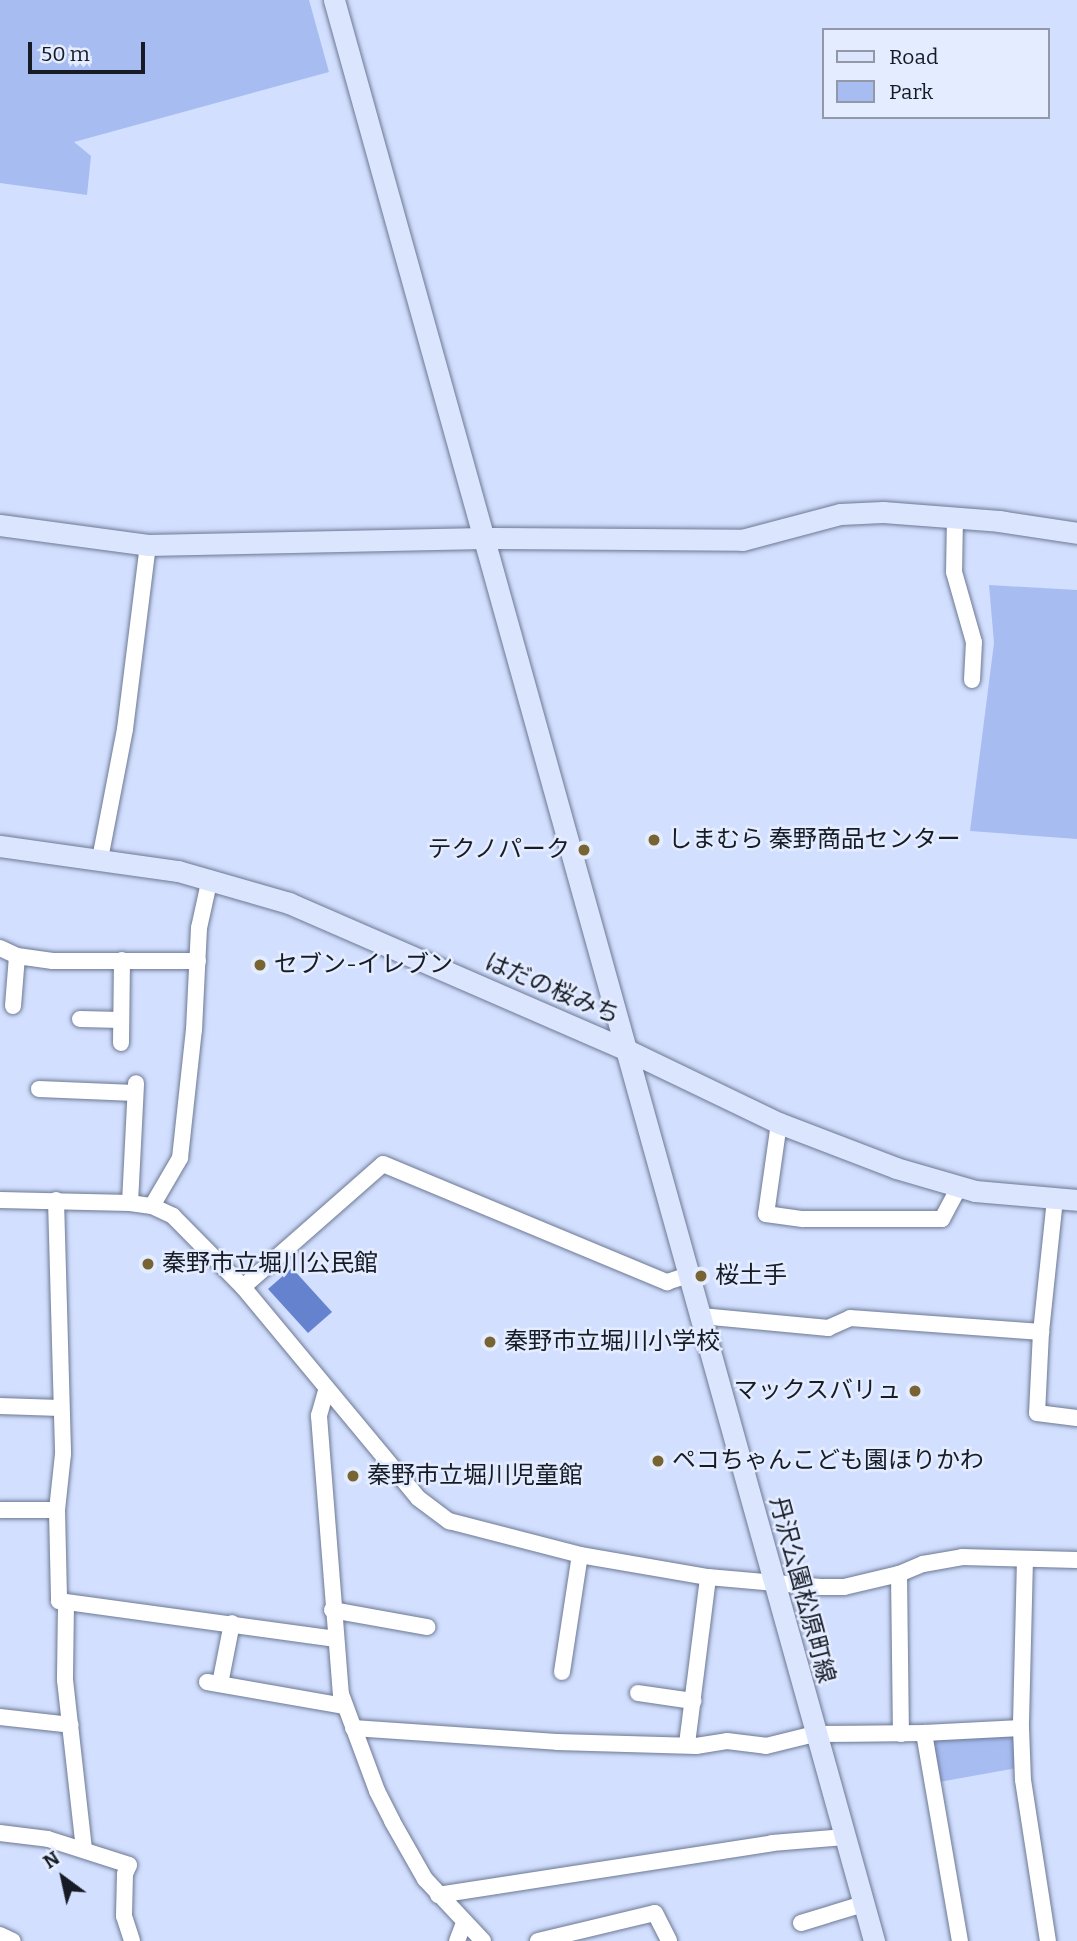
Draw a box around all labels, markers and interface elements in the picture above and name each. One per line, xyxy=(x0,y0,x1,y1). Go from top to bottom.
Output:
scale bar xyxy=(32,28,149,72)
legend xyxy=(822,28,1049,119)
text: 50 m xyxy=(41,41,90,67)
text: Road xyxy=(889,44,938,70)
text: Park xyxy=(889,79,933,105)
place label: しまむら 秦野商品センター xyxy=(668,826,961,854)
marker: しまむら 秦野商品センター xyxy=(646,832,662,848)
place label: テクノパーク xyxy=(426,836,570,864)
marker: テクノパーク xyxy=(576,842,592,858)
street label: はだの桜みち xyxy=(480,948,624,1030)
place label: セブン-イレブン xyxy=(274,951,453,979)
marker: セブン-イレブン xyxy=(252,957,268,973)
place label: 秦野市立堀川公民館 xyxy=(162,1250,378,1278)
marker: 秦野市立堀川公民館 xyxy=(140,1256,156,1272)
place label: 桜土手 xyxy=(715,1262,787,1290)
marker: 桜土手 xyxy=(693,1268,709,1284)
place label: 秦野市立堀川小学校 xyxy=(504,1328,720,1356)
marker: 秦野市立堀川小学校 xyxy=(482,1334,498,1350)
place label: マックスバリュ xyxy=(733,1377,901,1405)
marker: マックスバリュ xyxy=(907,1383,923,1399)
place label: ペコちゃんこども園ほりかわ xyxy=(672,1447,984,1475)
marker: ペコちゃんこども園ほりかわ xyxy=(650,1453,666,1469)
place label: 秦野市立堀川児童館 xyxy=(367,1462,583,1490)
marker: 秦野市立堀川児童館 xyxy=(345,1468,361,1484)
street label: 丹沢公園松原町線 xyxy=(763,1494,841,1686)
north arrow xyxy=(28,1843,98,1913)
text: N xyxy=(39,1846,64,1874)

